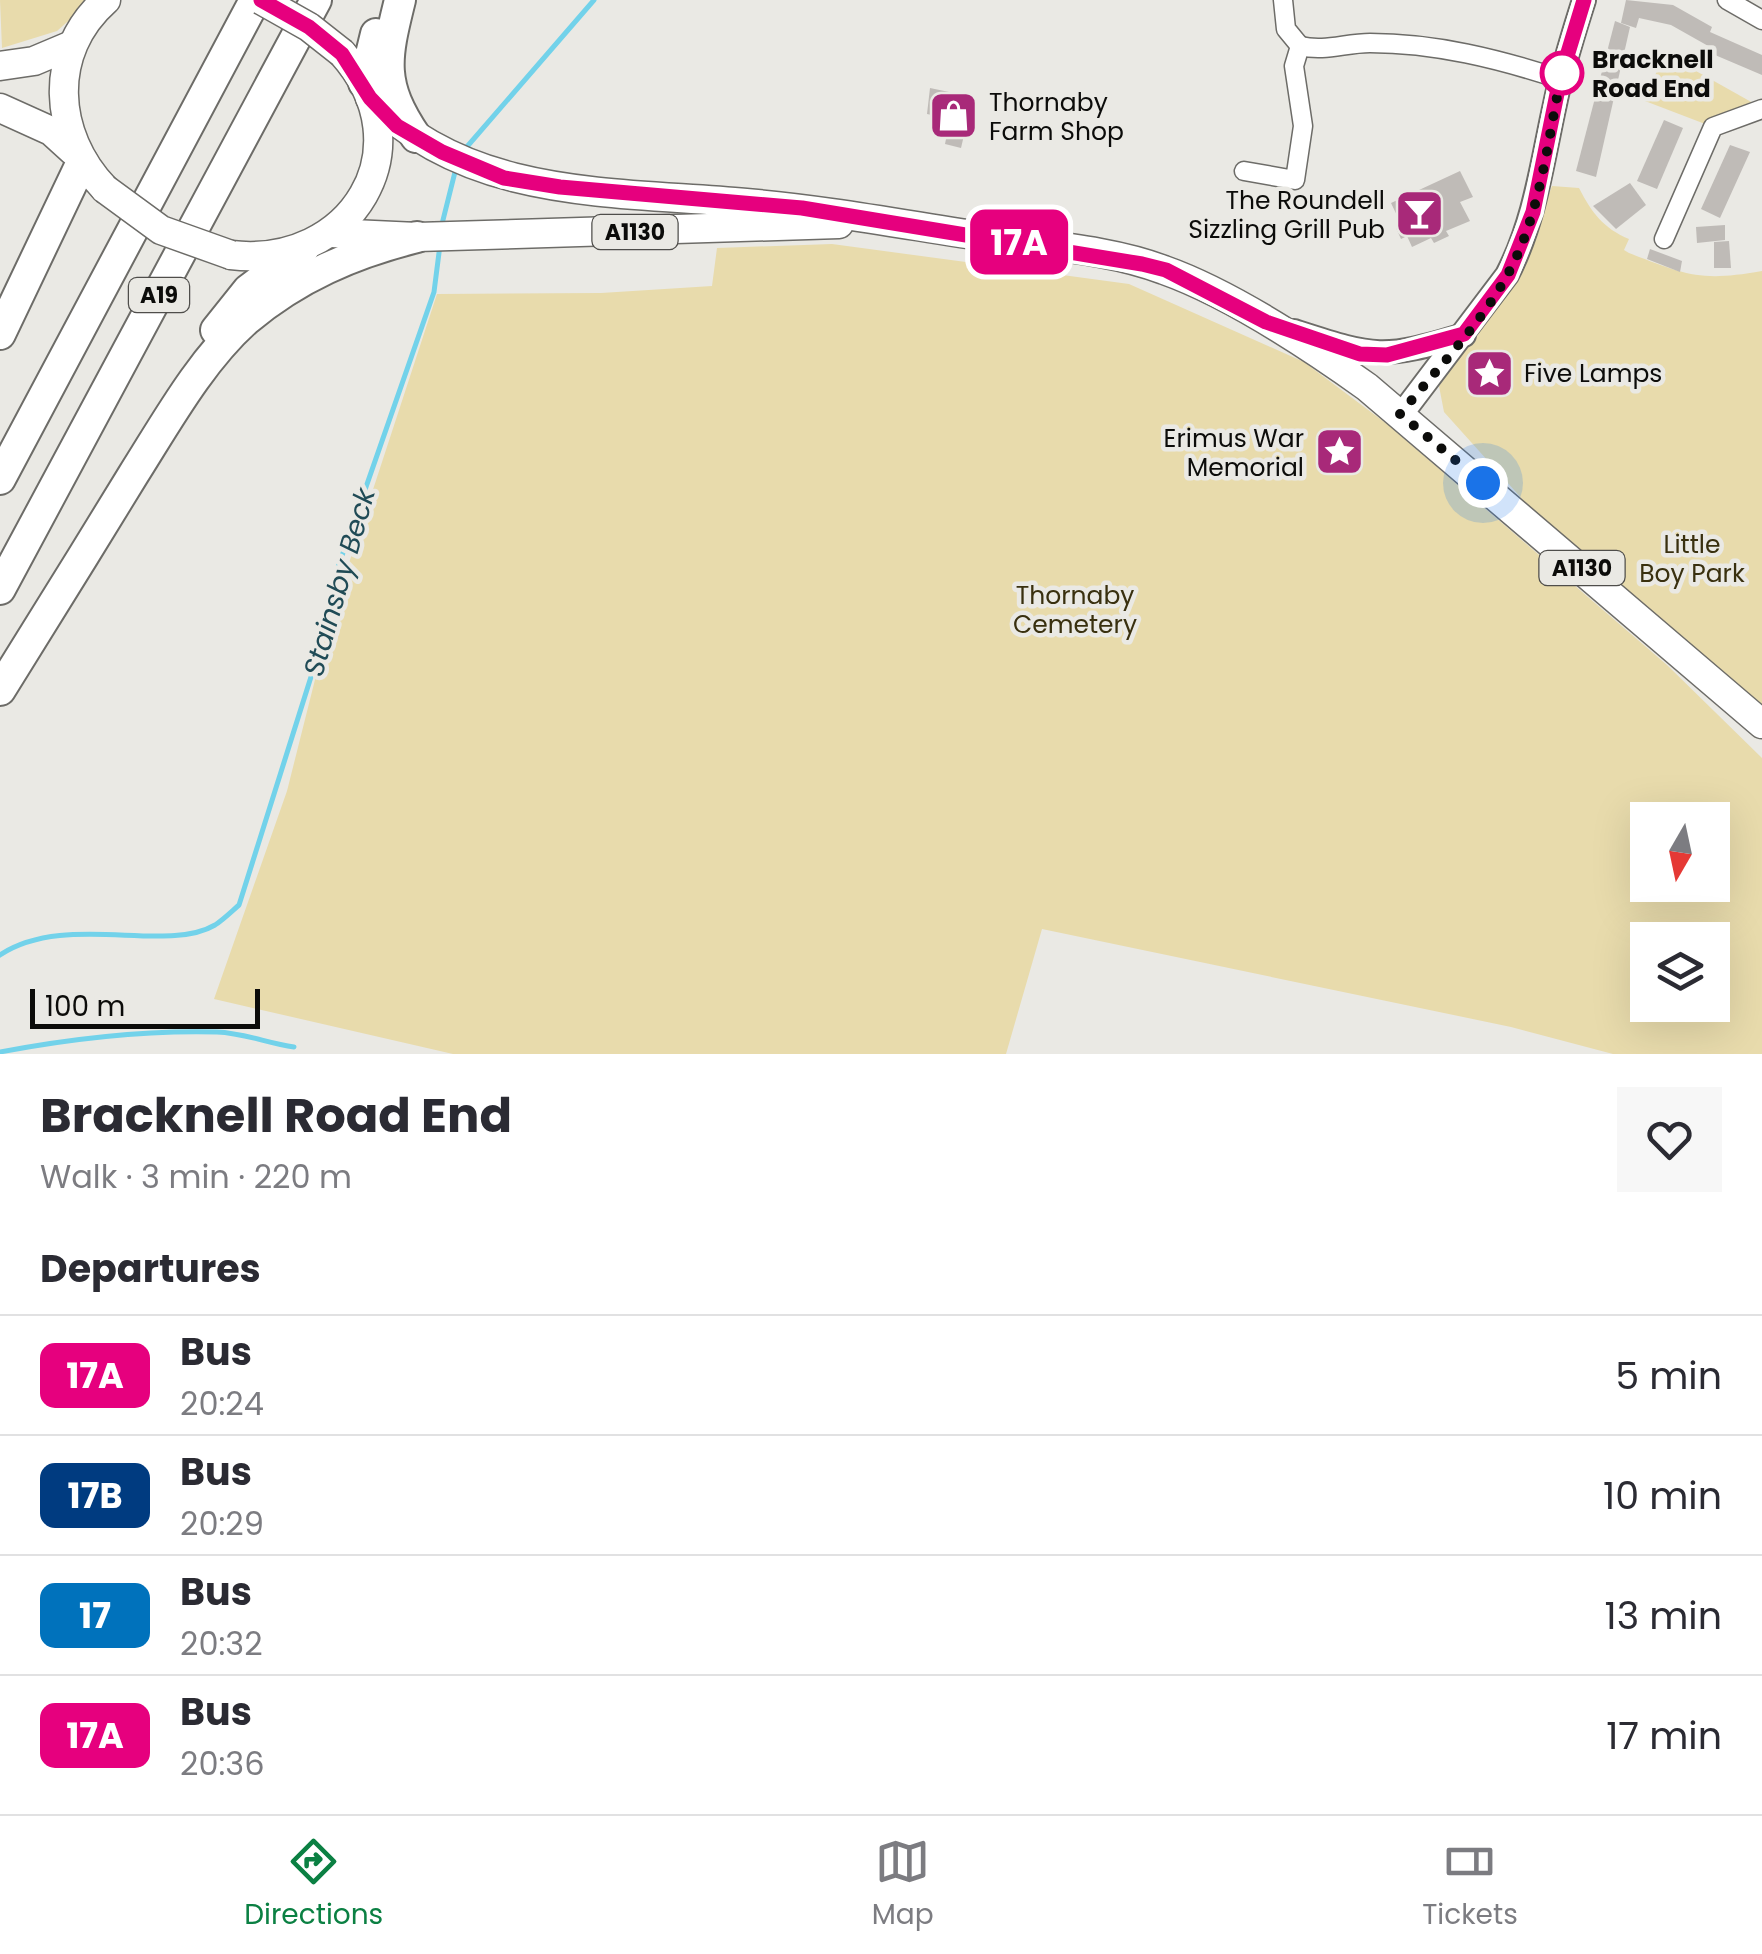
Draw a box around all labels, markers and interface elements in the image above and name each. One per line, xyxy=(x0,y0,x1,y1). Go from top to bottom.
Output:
place label: Bracknell Road End xyxy=(1592,42,1714,106)
marker: Bracknell Road End xyxy=(1541,52,1583,94)
place label: Thornaby Farm Shop xyxy=(989,85,1124,149)
shop icon: Thornaby Farm Shop xyxy=(928,90,980,142)
place label: The Roundell Sizzling Grill Pub xyxy=(1188,183,1385,247)
bar icon: The Roundell Sizzling Grill Pub xyxy=(1394,188,1446,240)
line badge: 17A xyxy=(962,210,1076,274)
road number: A1130 xyxy=(592,215,678,249)
text: 17A xyxy=(990,218,1048,267)
road number: A19 xyxy=(129,278,189,312)
place icon: Five Lamps xyxy=(1463,347,1515,399)
place label: Five Lamps xyxy=(1524,356,1662,391)
place label: Erimus War Memorial xyxy=(1164,421,1304,485)
place icon: Erimus War Memorial xyxy=(1313,426,1365,478)
your location xyxy=(1458,458,1508,508)
water label: Stainsby Beck xyxy=(294,482,385,681)
park label: Little Boy Park xyxy=(1639,527,1745,591)
road number: A1130 xyxy=(1540,551,1624,585)
park label: Thornaby Cemetery xyxy=(1013,578,1137,642)
north arrow xyxy=(1630,802,1730,902)
map controls xyxy=(1630,802,1730,1022)
button: layers xyxy=(1630,922,1730,1022)
scale bar xyxy=(30,984,260,1028)
text: 100 m xyxy=(45,987,125,1026)
text: Bracknell Road End xyxy=(40,1082,512,1149)
button: heart xyxy=(1617,1087,1722,1192)
text: Walk · 3 min · 220 m xyxy=(40,1154,352,1199)
text: Departures xyxy=(40,1242,261,1295)
text: Bus xyxy=(180,1325,252,1378)
text: 5 min xyxy=(1615,1349,1722,1402)
text: 17A xyxy=(66,1351,124,1400)
text: 20:24 xyxy=(180,1381,264,1426)
text: Bus xyxy=(180,1445,252,1498)
text: 10 min xyxy=(1603,1469,1722,1522)
text: 17B xyxy=(68,1471,122,1520)
text: 20:29 xyxy=(180,1501,264,1546)
text: Bus xyxy=(180,1565,252,1618)
text: 13 min xyxy=(1605,1589,1722,1642)
text: 17 xyxy=(79,1591,111,1640)
text: 20:32 xyxy=(180,1621,263,1666)
text: Bus xyxy=(180,1685,252,1738)
text: 17 min xyxy=(1606,1709,1722,1762)
text: 17A xyxy=(66,1711,124,1760)
text: 20:36 xyxy=(180,1741,264,1786)
tab: Directions xyxy=(244,1834,383,1936)
tab: Map xyxy=(872,1834,934,1936)
tab: Tickets xyxy=(1422,1834,1518,1936)

